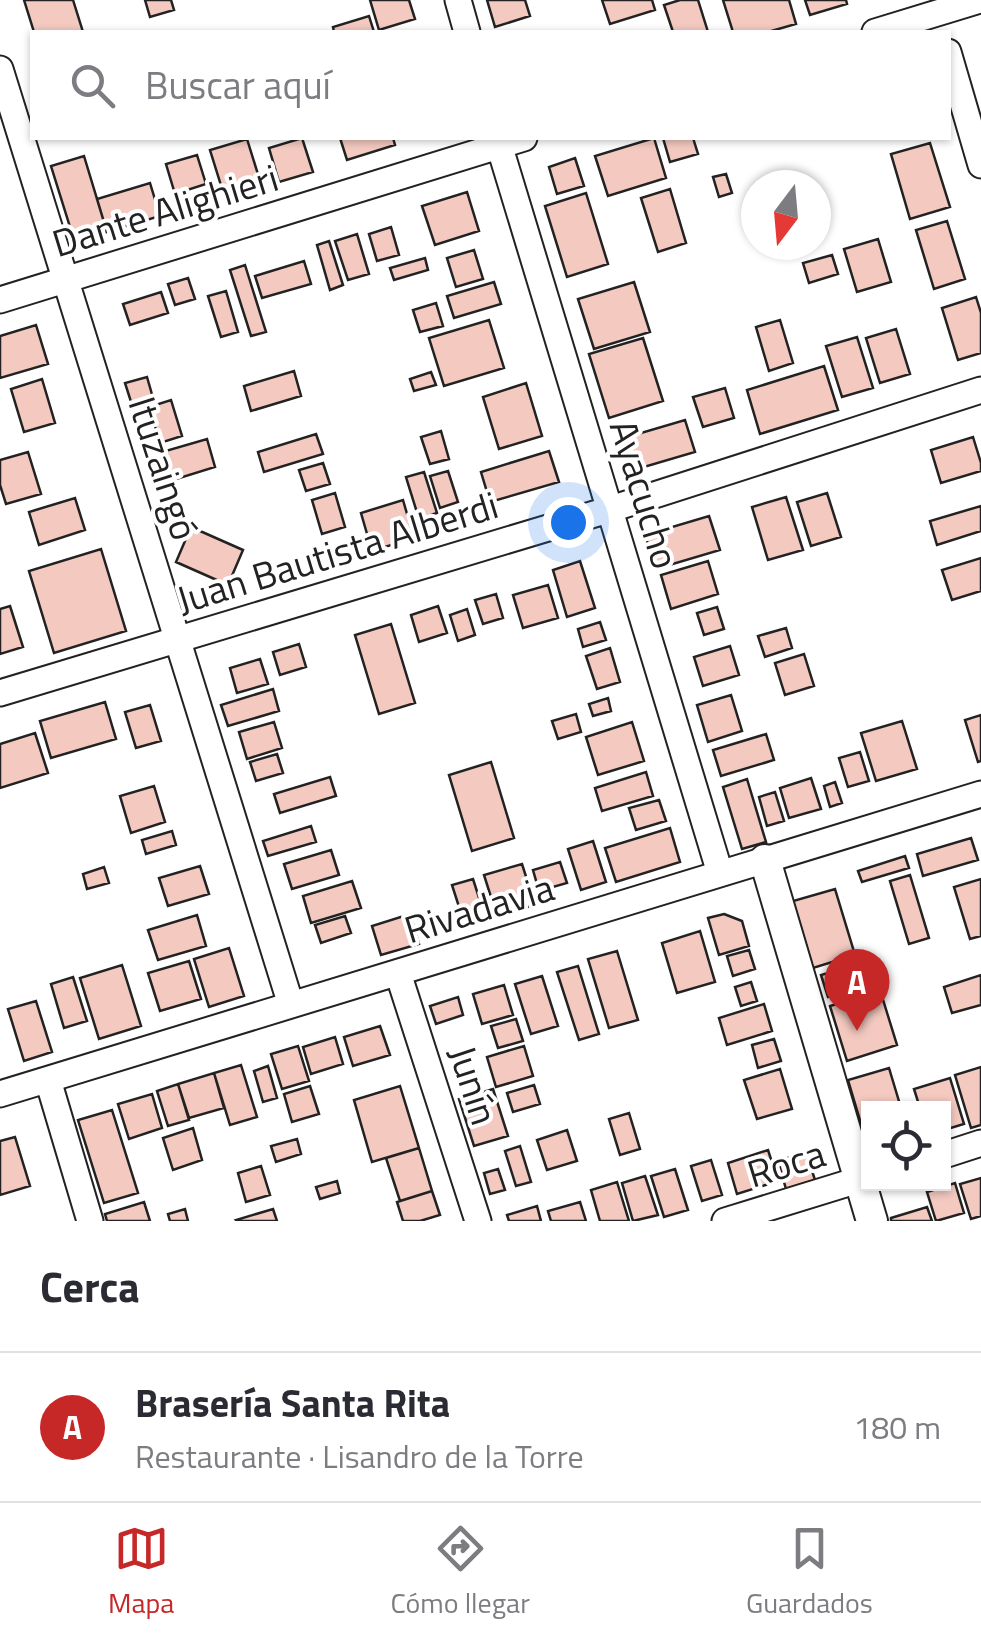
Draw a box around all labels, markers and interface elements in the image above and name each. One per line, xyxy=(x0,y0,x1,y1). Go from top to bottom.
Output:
search box xyxy=(30,30,951,140)
text: Buscar aquí xyxy=(145,56,331,114)
icon: search xyxy=(65,58,120,113)
street label: Dante Alighieri xyxy=(45,148,285,272)
north arrow xyxy=(741,170,831,260)
street label: Ituzaingó xyxy=(114,389,214,547)
street label: Ayacucho xyxy=(595,412,695,576)
street label: Juan Bautista Alberdi xyxy=(169,476,505,628)
your location xyxy=(543,497,594,548)
street label: Rivadavia xyxy=(397,858,561,958)
pin: A xyxy=(824,948,890,1031)
street label: Junín xyxy=(434,1038,514,1132)
map controls xyxy=(861,1101,951,1191)
button: locate xyxy=(861,1101,951,1191)
street label: Roca xyxy=(740,1124,832,1202)
text: Cerca xyxy=(40,1254,140,1318)
text: Brasería Santa Rita xyxy=(135,1374,450,1432)
text: A xyxy=(63,1403,82,1451)
text: 180 m xyxy=(853,1403,941,1451)
text: Restaurante · Lisandro de la Torre xyxy=(135,1432,584,1480)
tab: Mapa xyxy=(108,1521,174,1624)
tab: Cómo llegar xyxy=(391,1521,530,1624)
tab: Guardados xyxy=(746,1521,873,1624)

